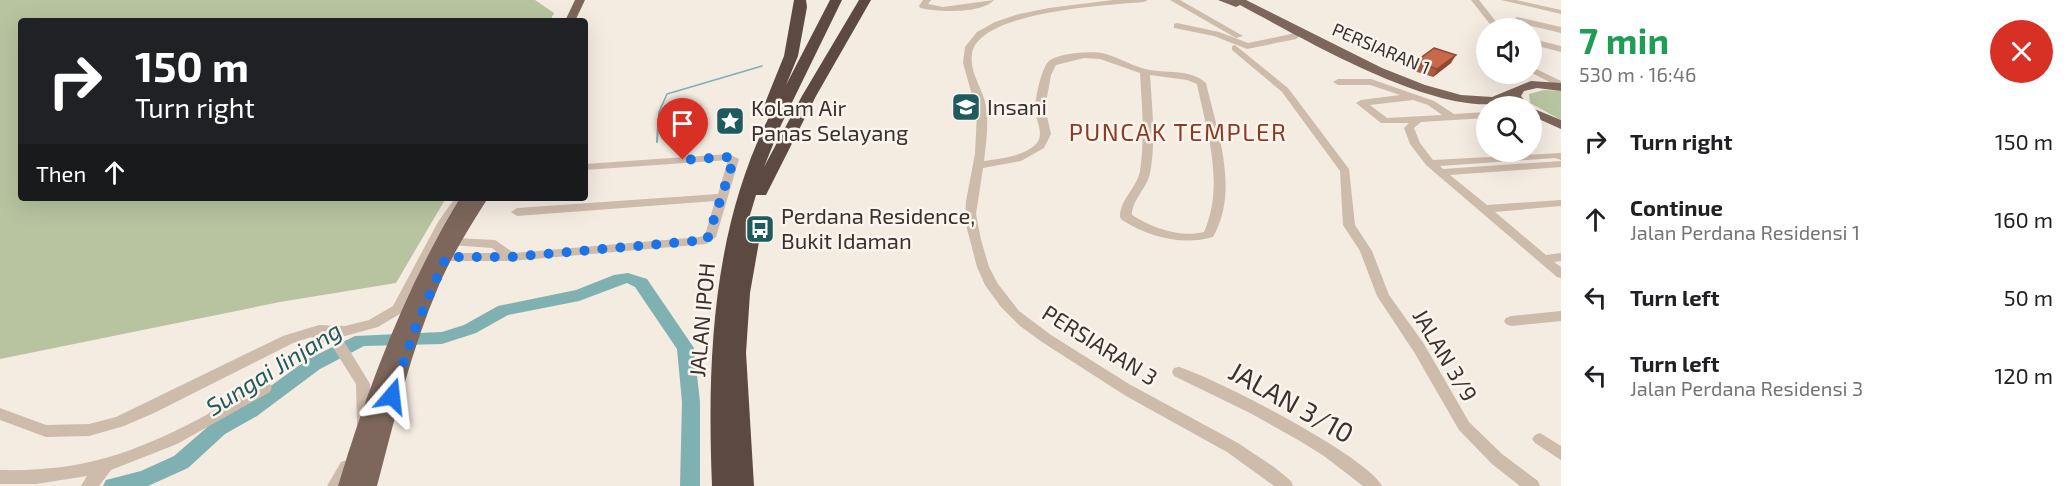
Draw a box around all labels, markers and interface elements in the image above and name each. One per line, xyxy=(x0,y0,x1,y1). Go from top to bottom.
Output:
street label: PERSIARAN 1 xyxy=(1329,18,1434,79)
map controls xyxy=(1476,18,1542,162)
button: sound xyxy=(1476,18,1542,84)
text: 7 min xyxy=(1579,18,1669,61)
button: close xyxy=(1990,20,2053,83)
text: 150 m xyxy=(135,40,249,90)
icon: right xyxy=(36,42,114,120)
text: 530 m · 16:46 xyxy=(1579,62,1696,86)
text: Turn right xyxy=(135,91,255,123)
school or university icon: Insani xyxy=(950,91,982,123)
place label: Insani xyxy=(987,93,1047,119)
place label: Kolam Air Panas Selayang xyxy=(751,94,908,145)
button: search xyxy=(1476,96,1542,162)
pin xyxy=(657,98,708,160)
place icon: Kolam Air Panas Selayang xyxy=(714,105,746,137)
icon: arrive xyxy=(666,107,699,140)
district label: PUNCAK TEMPLER xyxy=(1069,117,1287,146)
icon: right xyxy=(1579,125,1612,158)
text: Turn right xyxy=(1630,128,1732,154)
text: 150 m xyxy=(1995,128,2053,154)
icon: ahead xyxy=(98,156,131,189)
text: Then xyxy=(36,160,86,186)
text: Continue xyxy=(1630,194,1723,220)
place label: Perdana Residence, Bukit Idaman xyxy=(781,202,975,253)
icon: ahead xyxy=(1579,203,1612,236)
text: 160 m xyxy=(1994,206,2053,232)
bus stop icon: Perdana Residence, Bukit Idaman xyxy=(744,213,776,245)
text: Jalan Perdana Residensi 1 xyxy=(1630,220,1860,244)
street label: JALAN IPOH xyxy=(683,262,719,378)
icon: left xyxy=(1579,281,1612,314)
text: Turn left xyxy=(1630,284,1719,310)
text: 50 m xyxy=(2004,284,2053,310)
street label: PERSIARAN 3 xyxy=(1038,299,1163,390)
street label: JALAN 3/9 xyxy=(1408,304,1483,405)
water label: Sungai Jinjang xyxy=(200,314,346,421)
text: Turn left xyxy=(1630,350,1719,376)
street label: JALAN 3/10 xyxy=(1224,354,1360,449)
icon: left xyxy=(1579,359,1612,392)
text: 120 m xyxy=(1994,362,2053,388)
position arrow xyxy=(360,364,424,428)
text: Jalan Perdana Residensi 3 xyxy=(1630,376,1863,400)

